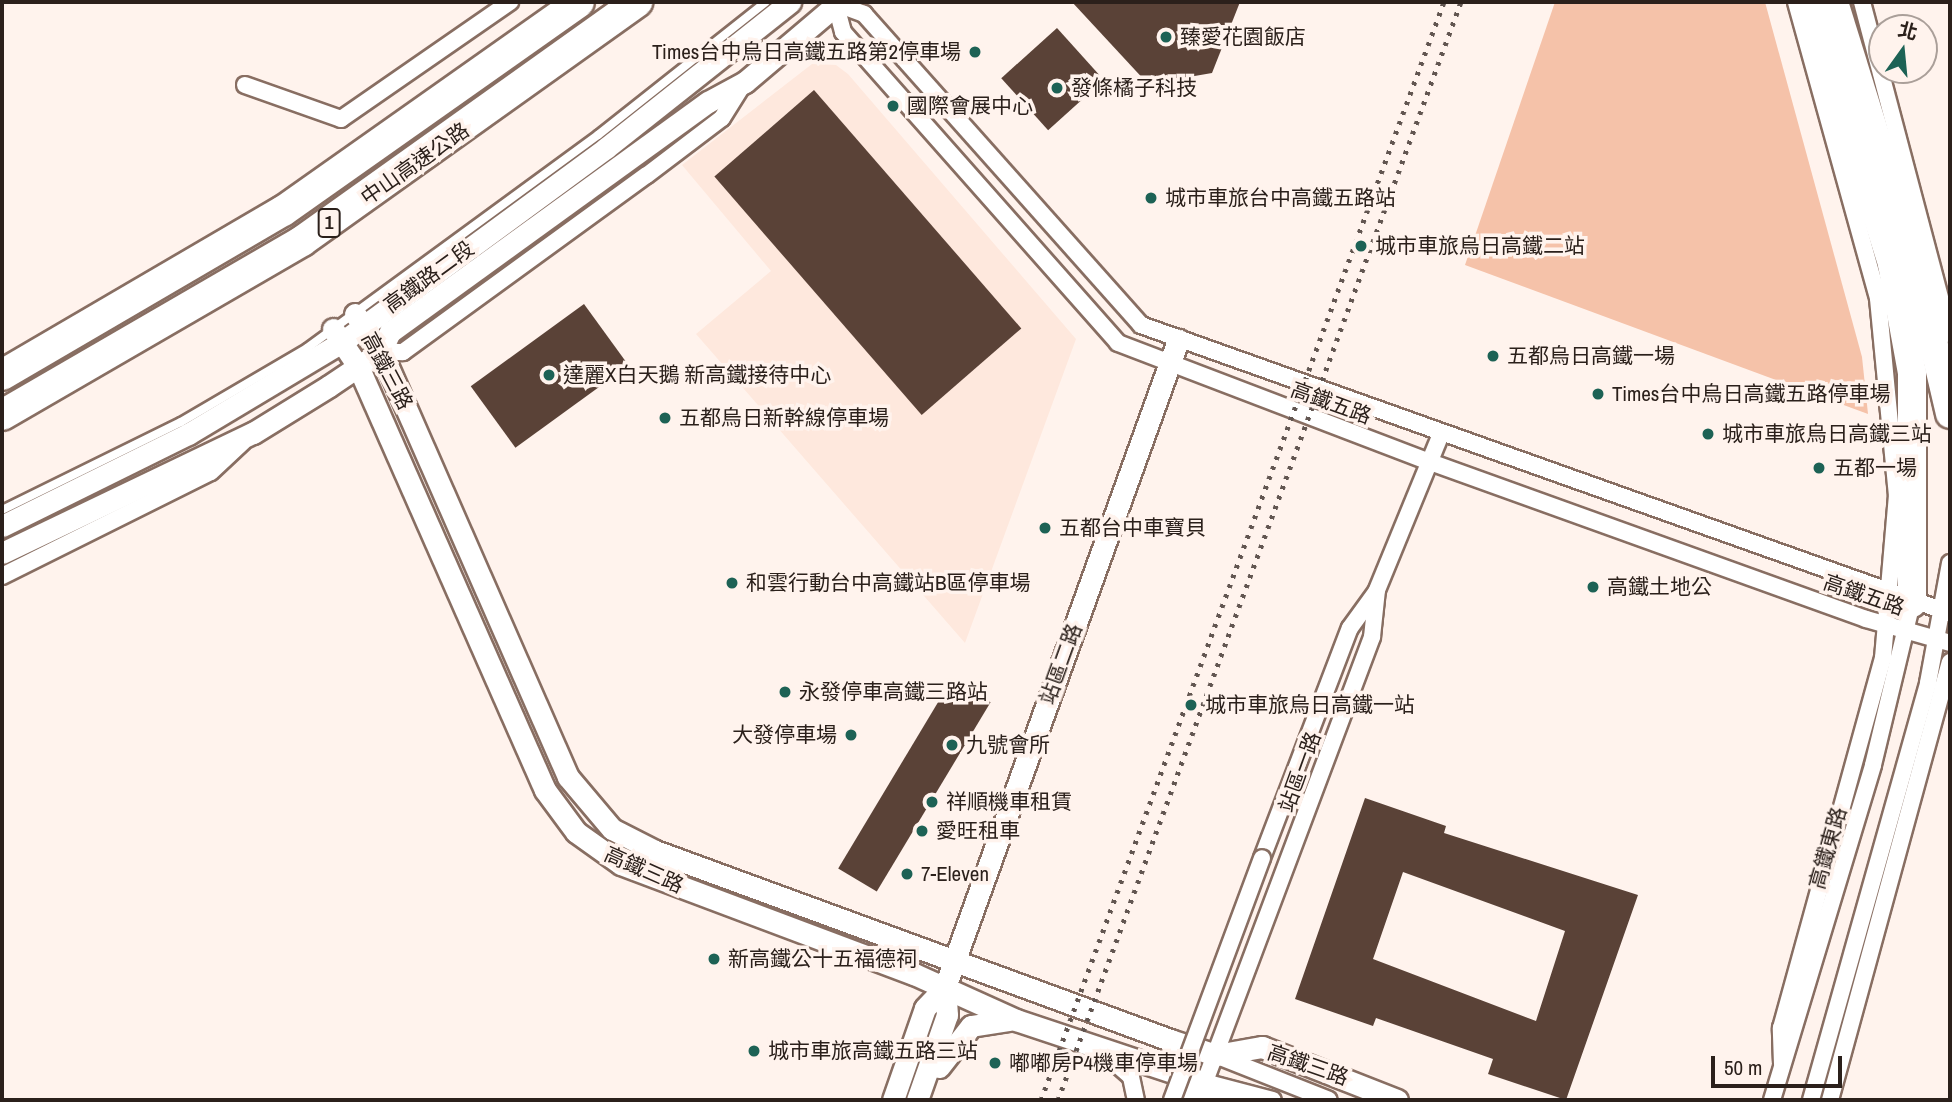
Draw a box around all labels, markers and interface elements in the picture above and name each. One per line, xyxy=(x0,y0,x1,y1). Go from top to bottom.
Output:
north arrow xyxy=(1868,14,1938,84)
text: 北 xyxy=(1895,16,1920,46)
place label: 臻愛花園飯店 xyxy=(1180,24,1306,50)
marker: 臻愛花園飯店 xyxy=(1158,29,1174,45)
place label: Times台中烏日高鐵五路第2停車場 xyxy=(652,39,961,65)
marker: Times台中烏日高鐵五路第2停車場 xyxy=(967,44,983,60)
place label: 發條橘子科技 xyxy=(1071,75,1197,101)
marker: 發條橘子科技 xyxy=(1049,80,1065,96)
place label: 國際會展中心 xyxy=(907,93,1033,119)
marker: 國際會展中心 xyxy=(885,98,901,114)
street label: 中山高速公路 xyxy=(356,118,474,210)
place label: 城市車旅台中高鐵五路站 xyxy=(1165,185,1396,211)
marker: 城市車旅台中高鐵五路站 xyxy=(1143,190,1159,206)
road number: 1 xyxy=(317,208,341,238)
place label: 城市車旅烏日高鐵二站 xyxy=(1375,233,1585,259)
street label: 高鐵路二段 xyxy=(379,236,479,318)
marker: 城市車旅烏日高鐵二站 xyxy=(1353,238,1369,254)
street label: 高鐵三路 xyxy=(356,328,418,414)
place label: 五都烏日高鐵一場 xyxy=(1507,343,1675,369)
marker: 五都烏日高鐵一場 xyxy=(1485,348,1501,364)
place label: 達麗X白天鵝 新高鐵接待中心 xyxy=(563,362,831,388)
marker: 達麗X白天鵝 新高鐵接待中心 xyxy=(541,367,557,383)
street label: 高鐵五路 xyxy=(1287,377,1375,429)
place label: Times台中烏日高鐵五路停車場 xyxy=(1612,381,1890,407)
marker: Times台中烏日高鐵五路停車場 xyxy=(1590,386,1606,402)
place label: 五都烏日新幹線停車場 xyxy=(679,405,889,431)
marker: 五都烏日新幹線停車場 xyxy=(657,410,673,426)
place label: 城市車旅烏日高鐵三站 xyxy=(1722,421,1932,447)
marker: 城市車旅烏日高鐵三站 xyxy=(1700,426,1716,442)
place label: 五都一場 xyxy=(1833,455,1917,481)
marker: 五都一場 xyxy=(1811,460,1827,476)
place label: 五都台中車寶貝 xyxy=(1059,515,1206,541)
marker: 五都台中車寶貝 xyxy=(1037,520,1053,536)
street label: 高鐵五路 xyxy=(1820,569,1908,621)
place label: 和雲行動台中高鐵站B區停車場 xyxy=(746,570,1030,596)
place label: 高鐵土地公 xyxy=(1607,574,1712,600)
marker: 和雲行動台中高鐵站B區停車場 xyxy=(724,575,740,591)
marker: 高鐵土地公 xyxy=(1585,579,1601,595)
street label: 站區二路 xyxy=(1035,620,1087,708)
place label: 永發停車高鐵三路站 xyxy=(799,679,988,705)
marker: 永發停車高鐵三路站 xyxy=(777,684,793,700)
place label: 城市車旅烏日高鐵一站 xyxy=(1205,692,1415,718)
marker: 城市車旅烏日高鐵一站 xyxy=(1183,697,1199,713)
place label: 大發停車場 xyxy=(732,722,837,748)
marker: 大發停車場 xyxy=(843,727,859,743)
street label: 站區一路 xyxy=(1274,728,1326,816)
place label: 九號會所 xyxy=(966,732,1050,758)
marker: 九號會所 xyxy=(944,737,960,753)
place label: 祥順機車租賃 xyxy=(946,789,1072,815)
marker: 祥順機車租賃 xyxy=(924,794,940,810)
street label: 高鐵東路 xyxy=(1804,804,1852,892)
place label: 愛旺租車 xyxy=(936,818,1020,844)
marker: 愛旺租車 xyxy=(914,823,930,839)
street label: 高鐵三路 xyxy=(601,841,687,899)
place label: 7-Eleven xyxy=(921,861,989,887)
marker: 7-Eleven xyxy=(899,866,915,882)
place label: 新高鐵公十五福德祠 xyxy=(728,946,917,972)
marker: 新高鐵公十五福德祠 xyxy=(706,951,722,967)
place label: 城市車旅高鐵五路三站 xyxy=(768,1038,978,1064)
street label: 高鐵三路 xyxy=(1264,1039,1352,1091)
scale bar xyxy=(1714,1042,1845,1086)
marker: 城市車旅高鐵五路三站 xyxy=(746,1043,762,1059)
place label: 嘟嘟房P4機車停車場 xyxy=(1009,1050,1198,1076)
text: 50 m xyxy=(1724,1053,1762,1082)
marker: 嘟嘟房P4機車停車場 xyxy=(987,1055,1003,1071)

